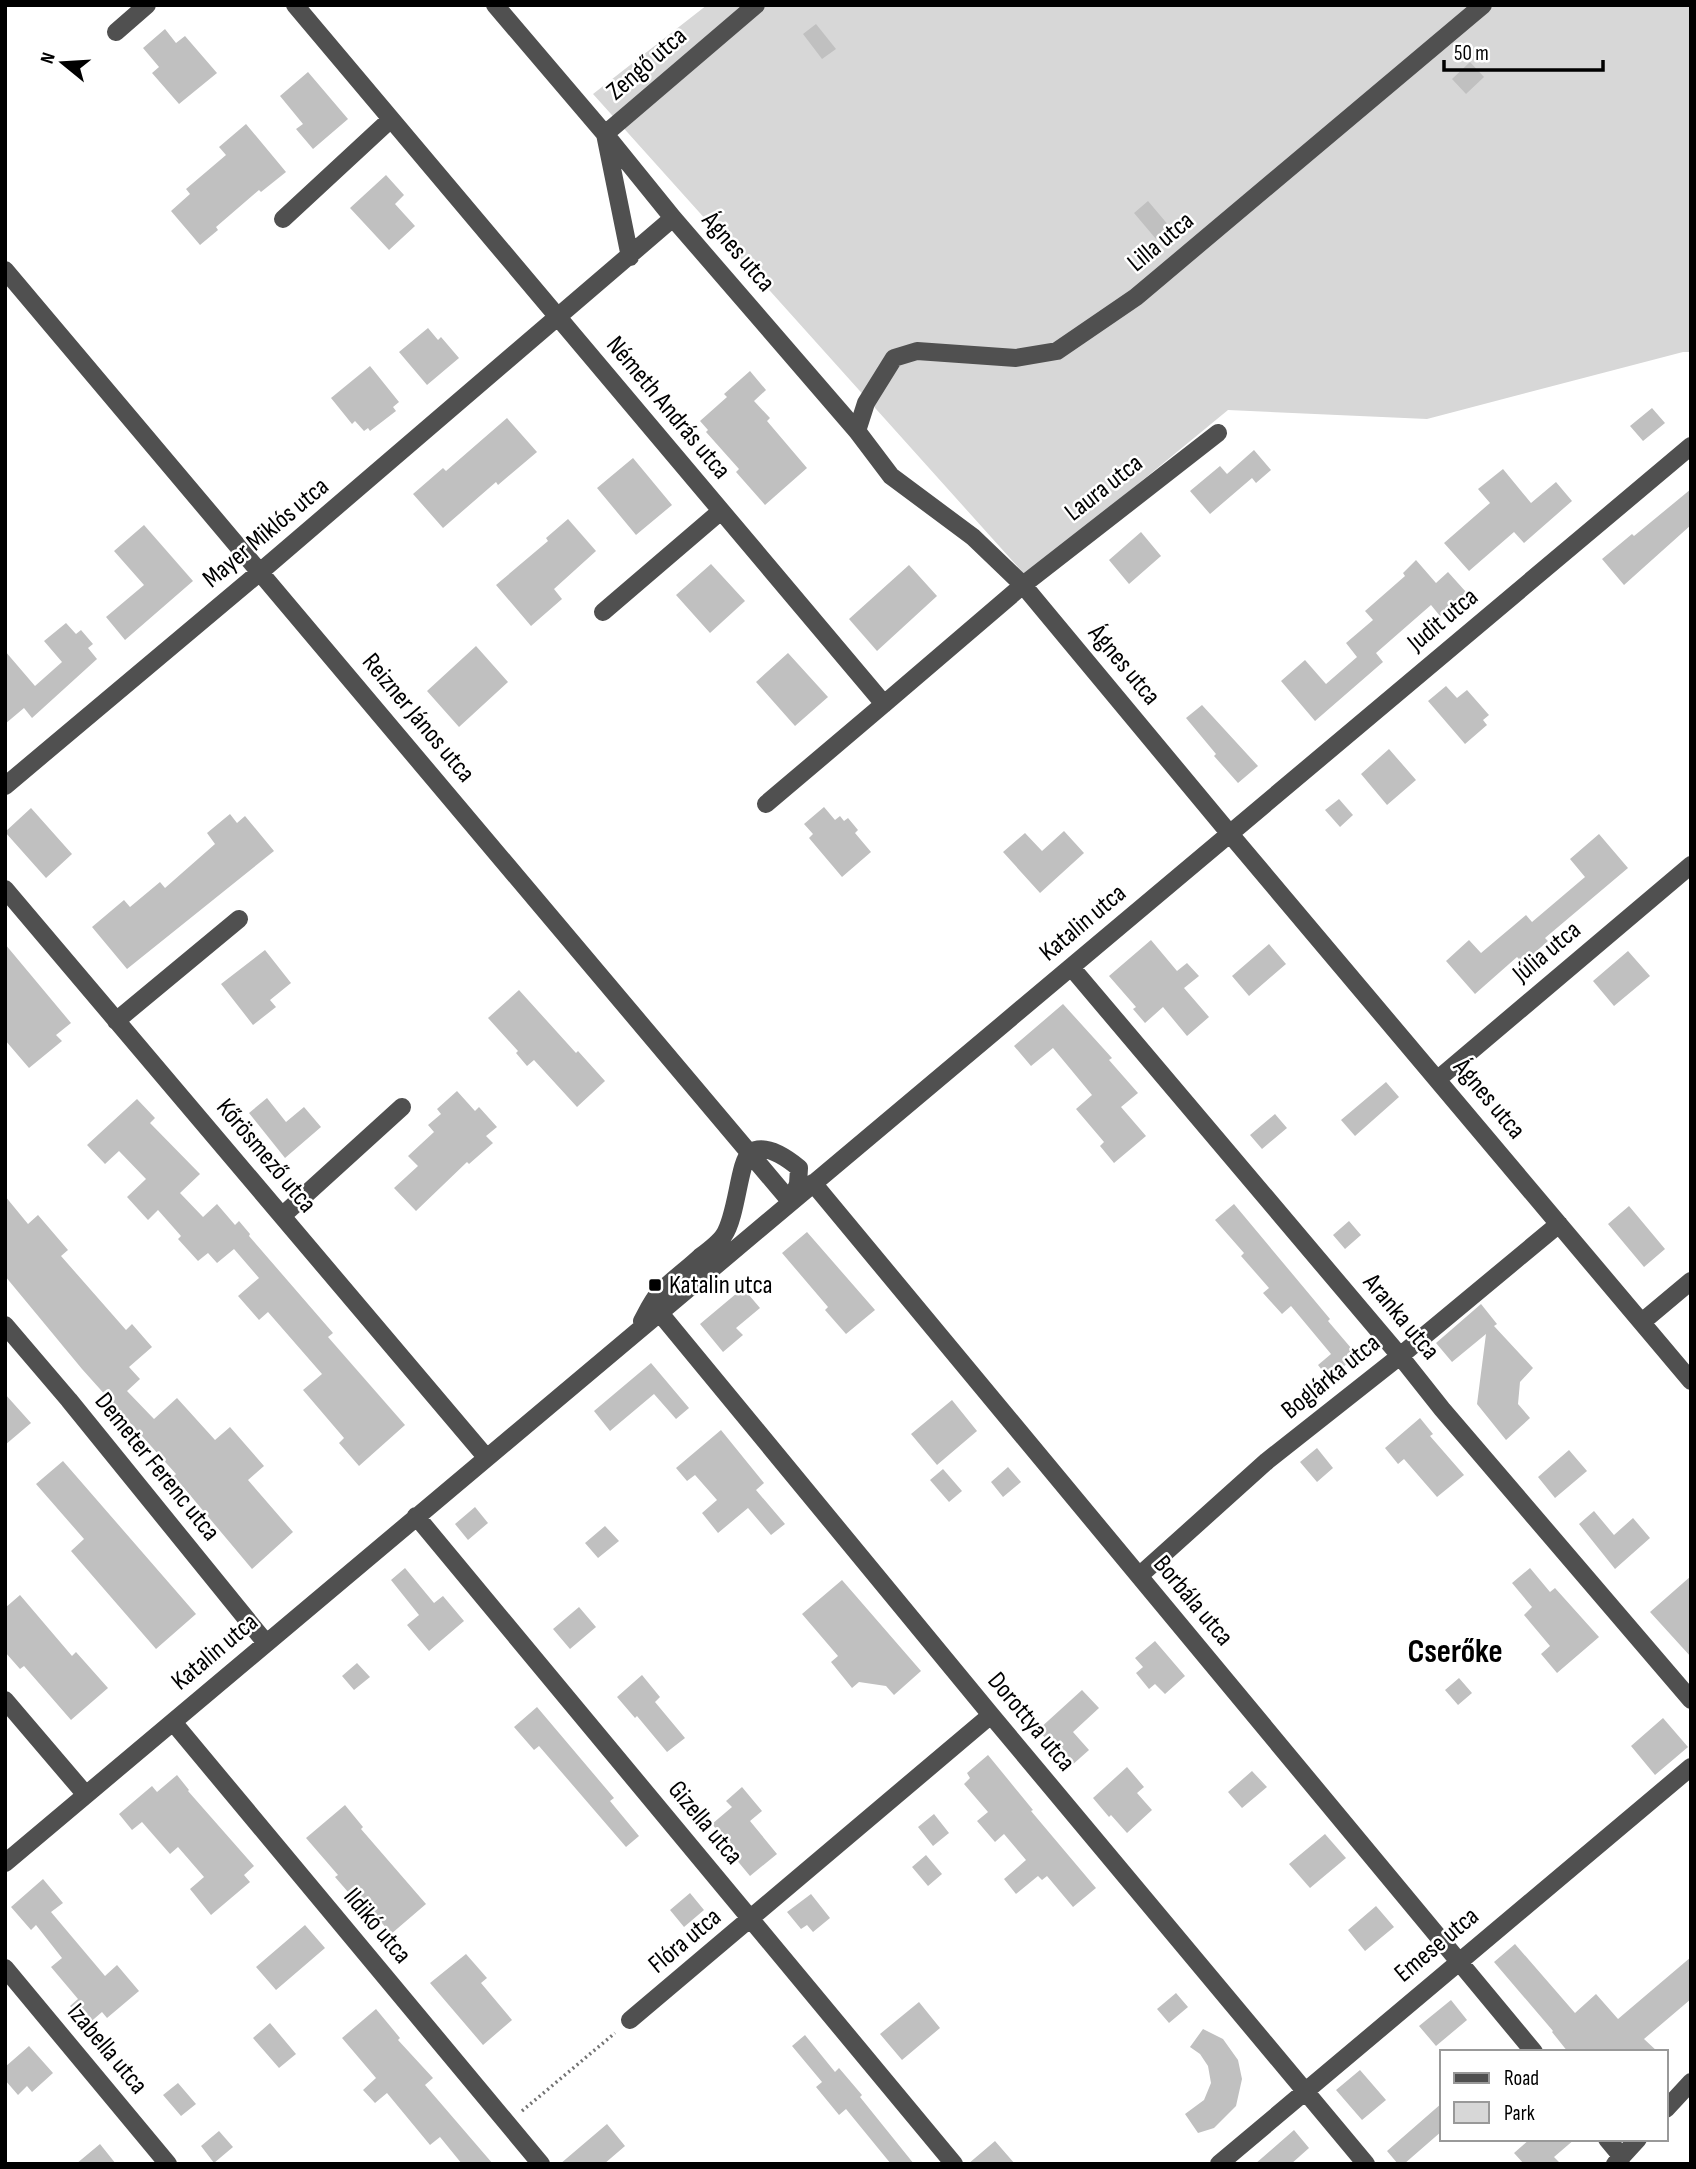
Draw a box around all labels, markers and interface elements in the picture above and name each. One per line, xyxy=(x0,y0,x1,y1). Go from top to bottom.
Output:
street label: Zengő utca xyxy=(601,21,693,107)
north arrow xyxy=(28,28,98,98)
scale bar xyxy=(1444,28,1603,72)
text: 50 m xyxy=(1454,41,1489,66)
text: N xyxy=(36,50,61,67)
street label: Ágnes utca xyxy=(694,205,781,298)
street label: Lilla utca xyxy=(1122,205,1200,279)
street label: Németh András utca xyxy=(599,330,737,486)
street label: Laura utca xyxy=(1059,448,1149,528)
street label: Mayer Miklós utca xyxy=(197,471,335,595)
street label: Judit utca xyxy=(1401,582,1485,659)
street label: Ágnes utca xyxy=(1081,618,1167,712)
street label: Reizner János utca xyxy=(355,647,481,789)
street label: Katalin utca xyxy=(1033,878,1133,968)
street label: Júlia utca xyxy=(1506,915,1587,990)
street label: Ágnes utca xyxy=(1446,1052,1532,1146)
street label: Kőrösmező utca xyxy=(209,1093,323,1219)
street label: Aranka utca xyxy=(1356,1267,1446,1366)
place label: Katalin utca xyxy=(669,1270,773,1301)
marker: Katalin utca xyxy=(647,1277,663,1293)
street label: Boglárka utca xyxy=(1276,1328,1386,1426)
street label: Demeter Ferenc utca xyxy=(88,1387,226,1547)
street label: Borbála utca xyxy=(1146,1550,1240,1652)
street label: Katalin utca xyxy=(165,1607,265,1697)
district label: Cserőke xyxy=(1407,1632,1503,1672)
street label: Dorottya utca xyxy=(981,1666,1081,1778)
street label: Gizella utca xyxy=(661,1775,749,1871)
street label: Ildikó utca xyxy=(337,1882,417,1970)
street label: Emese utca xyxy=(1389,1901,1485,1989)
street label: Flóra utca xyxy=(642,1902,728,1980)
street label: Izabella utca xyxy=(60,1998,154,2100)
legend xyxy=(1440,2050,1668,2141)
text: Road xyxy=(1504,2066,1539,2091)
text: Park xyxy=(1504,2101,1535,2126)

